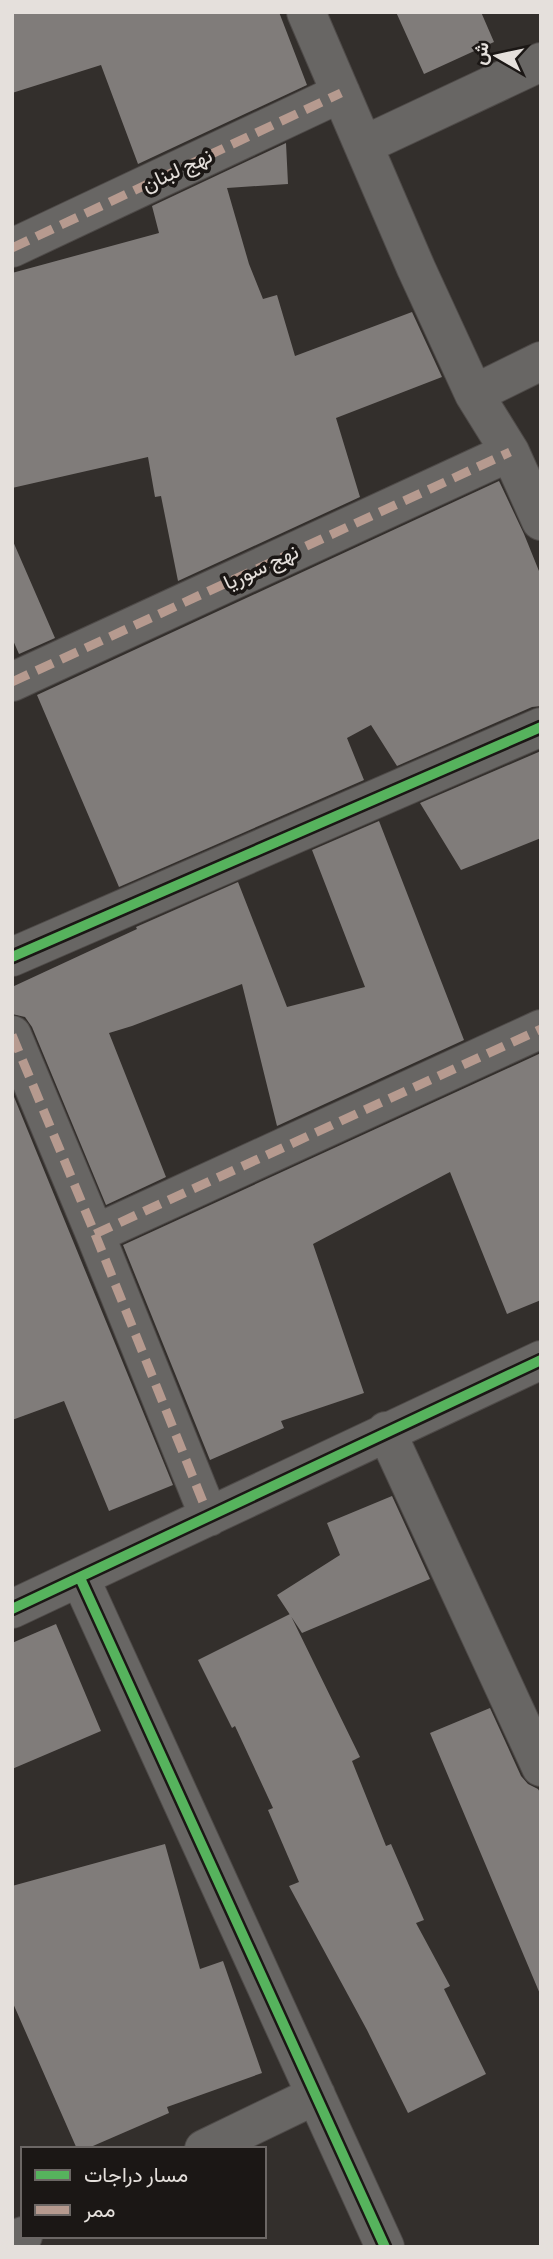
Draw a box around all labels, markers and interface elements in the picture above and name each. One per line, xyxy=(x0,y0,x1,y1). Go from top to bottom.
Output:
north arrow xyxy=(462,21,532,91)
text: ش xyxy=(469,40,494,66)
street label: نهج لبنان xyxy=(138,143,217,199)
street label: نهج سوريا xyxy=(220,539,303,597)
legend xyxy=(21,2147,266,2238)
text: مسار دراجات xyxy=(84,2163,188,2188)
text: ممر xyxy=(83,2198,115,2223)

